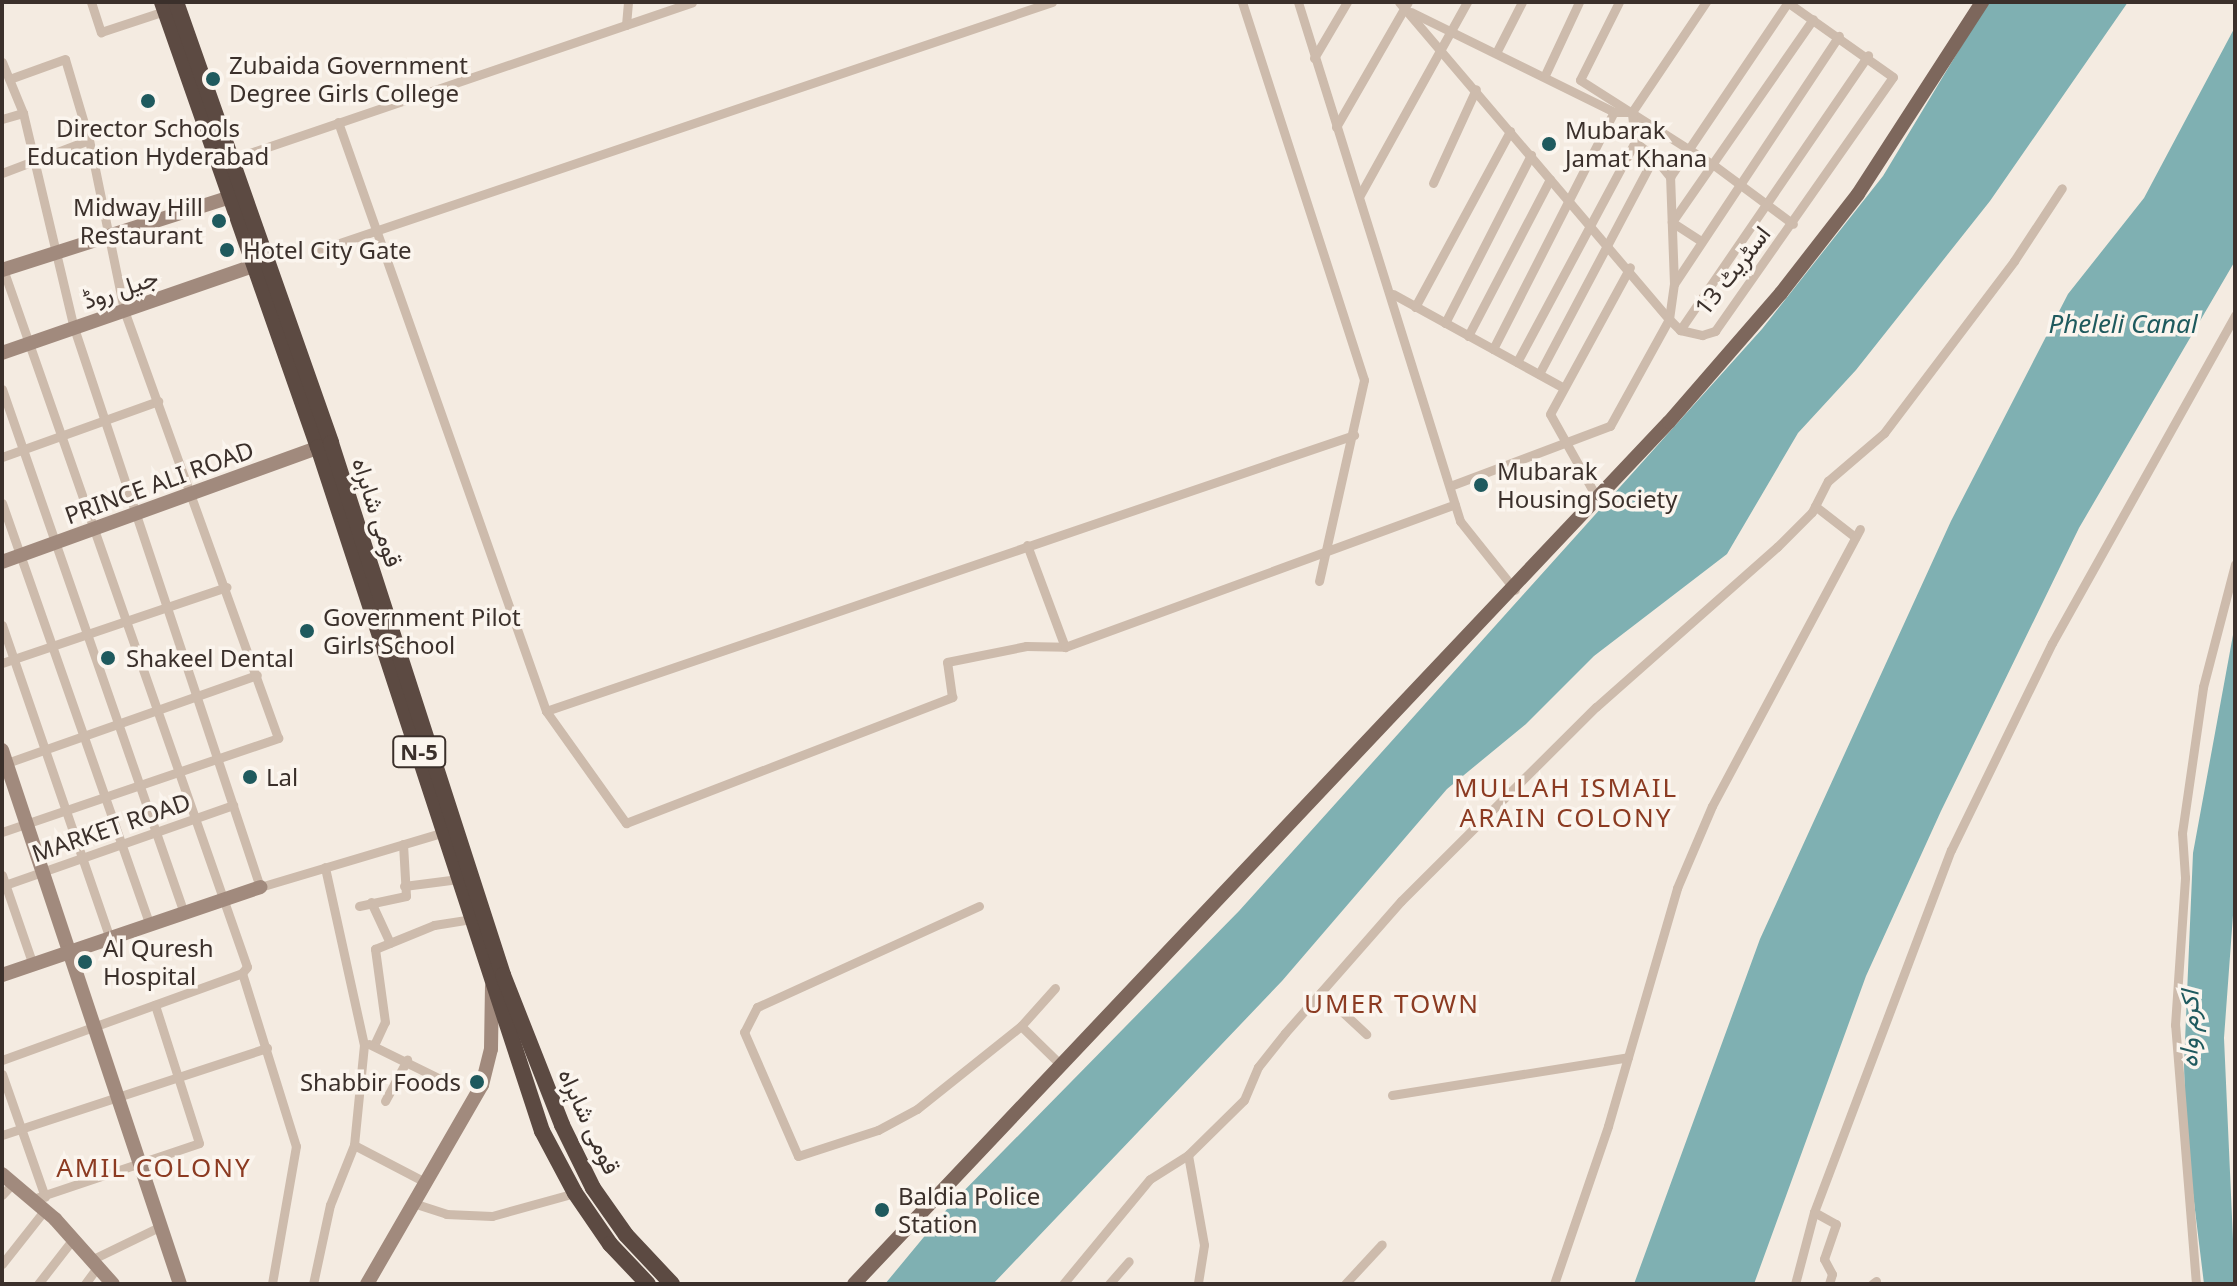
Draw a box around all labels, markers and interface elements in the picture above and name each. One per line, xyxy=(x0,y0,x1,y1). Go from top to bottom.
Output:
place label: Zubaida Government Degree Girls College xyxy=(229,51,468,107)
marker: Zubaida Government Degree Girls College xyxy=(204,70,222,88)
marker: Director Schools Education Hyderabad xyxy=(139,92,157,110)
place label: Director Schools Education Hyderabad xyxy=(27,114,269,170)
place label: Mubarak Jamat Khana xyxy=(1565,116,1707,172)
marker: Mubarak Jamat Khana xyxy=(1540,135,1558,153)
place label: Midway Hill Restaurant xyxy=(73,193,203,249)
marker: Midway Hill Restaurant xyxy=(210,212,228,230)
street label: اسٹریٹ 13 xyxy=(1688,220,1776,320)
place label: Hotel City Gate xyxy=(243,236,412,264)
marker: Hotel City Gate xyxy=(218,241,236,259)
street label: جیل روڈ xyxy=(78,262,162,314)
water label: Pheleli Canal xyxy=(2048,308,2198,340)
street label: PRINCE ALI ROAD xyxy=(61,434,257,530)
street label: قومی شاہراہ xyxy=(347,454,409,570)
place label: Mubarak Housing Society xyxy=(1497,457,1678,513)
marker: Mubarak Housing Society xyxy=(1472,476,1490,494)
place label: Government Pilot Girls School xyxy=(323,603,521,659)
marker: Government Pilot Girls School xyxy=(298,622,316,640)
place label: Shakeel Dental xyxy=(126,644,294,672)
marker: Shakeel Dental xyxy=(97,647,119,669)
road number: N-5 xyxy=(391,734,447,770)
place label: Lal xyxy=(266,763,298,791)
marker: Lal xyxy=(241,768,259,786)
district label: MULLAH ISMAIL ARAIN COLONY xyxy=(1454,772,1678,834)
street label: MARKET ROAD xyxy=(28,786,194,868)
place label: Al Quresh Hospital xyxy=(103,934,214,990)
marker: Al Quresh Hospital xyxy=(74,951,96,973)
district label: UMER TOWN xyxy=(1304,988,1480,1020)
water label: اکرم واہ xyxy=(2173,990,2205,1068)
street label: قومی شاہراہ xyxy=(553,1064,627,1178)
place label: Shabbir Foods xyxy=(300,1068,461,1096)
marker: Shabbir Foods xyxy=(468,1073,486,1091)
district label: AMIL COLONY xyxy=(56,1152,252,1184)
place label: Baldia Police Station xyxy=(898,1182,1040,1238)
marker: Baldia Police Station xyxy=(873,1201,891,1219)

